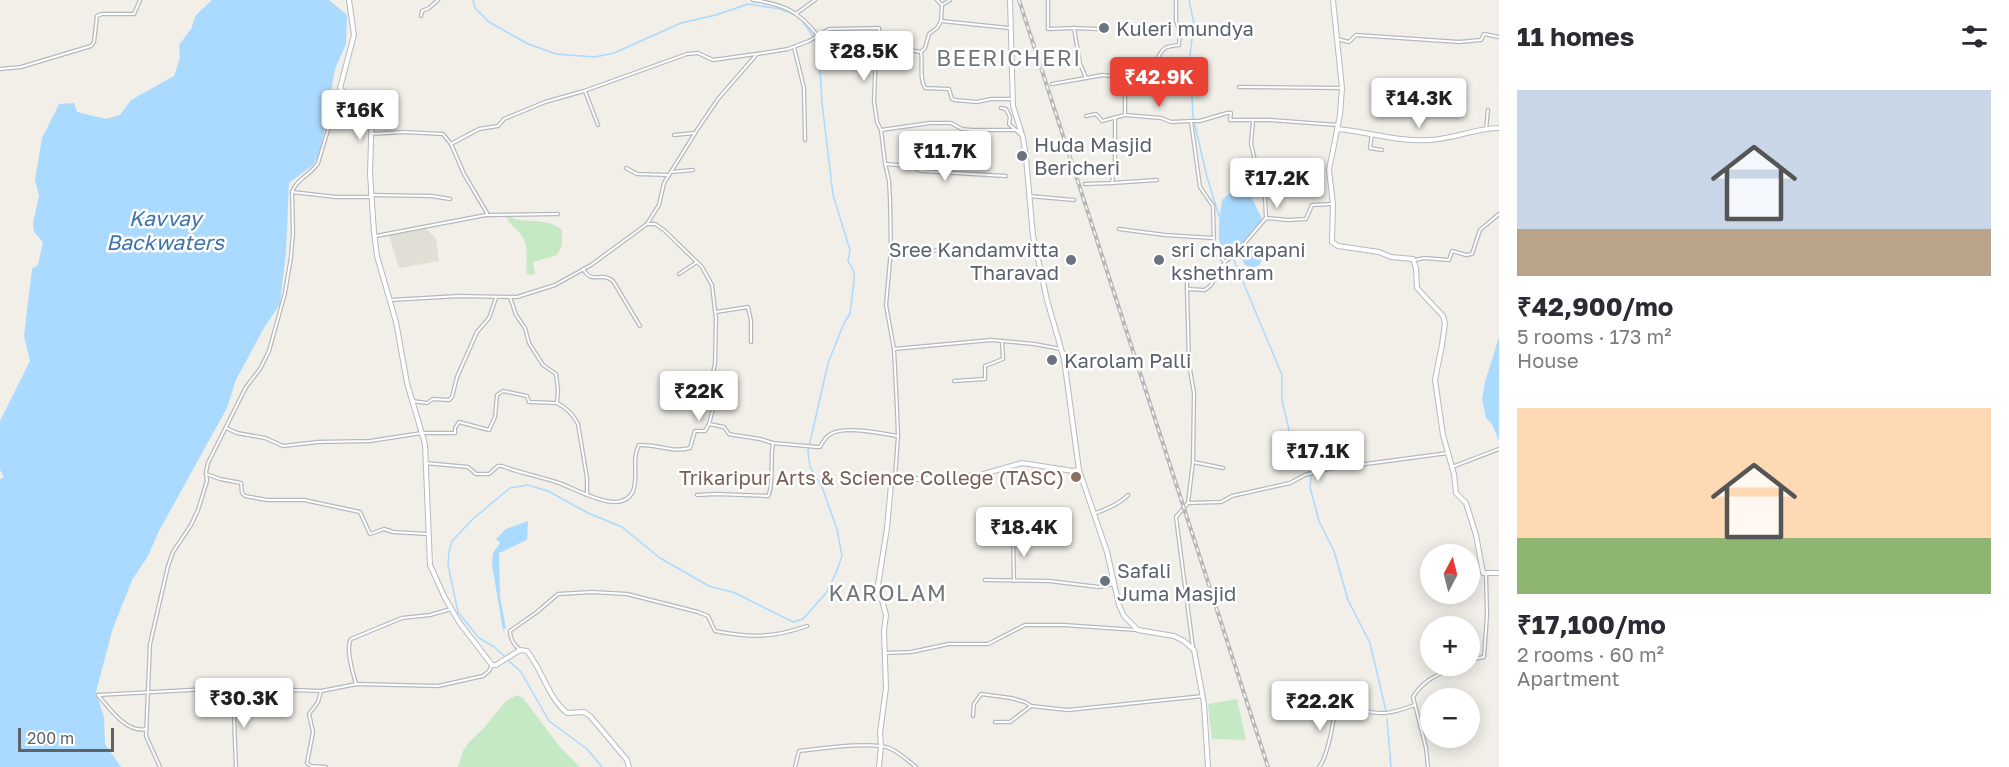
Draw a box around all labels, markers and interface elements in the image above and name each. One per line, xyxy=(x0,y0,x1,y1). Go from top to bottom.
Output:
place label: Kuleri mundya xyxy=(1116,16,1254,40)
icon: filters xyxy=(1958,20,1991,53)
marker: Kuleri mundya xyxy=(1097,21,1111,35)
text: 11 homes xyxy=(1517,21,1634,52)
pin: ₹28.5K xyxy=(815,31,913,82)
text: ₹28.5K xyxy=(829,38,899,62)
district label: BEERICHERI xyxy=(936,44,1082,71)
pin: ₹42.9K xyxy=(1110,57,1208,108)
text: ₹42.9K xyxy=(1124,64,1194,88)
pin: ₹14.3K xyxy=(1370,78,1468,129)
text: ₹14.3K xyxy=(1385,85,1453,109)
pin: ₹16K xyxy=(324,90,396,141)
text: ₹16K xyxy=(336,97,384,121)
icon: home xyxy=(1700,129,1808,237)
pin: ₹11.7K xyxy=(896,131,994,182)
place label: Huda Masjid Bericheri xyxy=(1034,132,1152,179)
text: ₹11.7K xyxy=(913,138,977,162)
marker: Huda Masjid Bericheri xyxy=(1015,149,1029,163)
pin: ₹17.2K xyxy=(1228,158,1326,209)
text: ₹17.2K xyxy=(1244,165,1310,189)
water label: Kavvay Backwaters xyxy=(106,205,225,255)
place label: Sree Kandamvitta Tharavad xyxy=(889,237,1059,284)
place label: sri chakrapani kshethram xyxy=(1171,237,1306,284)
marker: Sree Kandamvitta Tharavad xyxy=(1064,253,1078,267)
marker: sri chakrapani kshethram xyxy=(1152,253,1166,267)
text: ₹42,900/mo xyxy=(1517,291,1673,322)
text: 5 rooms · 173 m² xyxy=(1517,324,1671,348)
place label: Karolam Palli xyxy=(1064,348,1191,372)
text: House xyxy=(1517,348,1579,372)
marker: Karolam Palli xyxy=(1045,353,1059,367)
pin: ₹22K xyxy=(663,371,735,422)
text: ₹22K xyxy=(674,378,724,402)
pin: ₹17.1K xyxy=(1269,431,1367,482)
text: ₹17.1K xyxy=(1286,438,1350,462)
icon: home xyxy=(1700,447,1808,555)
place label: Trikaripur Arts & Science College (TASC) xyxy=(679,465,1064,489)
marker: Trikaripur Arts & Science College (TASC) xyxy=(1069,470,1083,484)
pin: ₹18.4K xyxy=(975,507,1073,558)
text: ₹18.4K xyxy=(990,514,1058,538)
north arrow xyxy=(1420,544,1480,604)
map controls xyxy=(1420,544,1480,748)
place label: Safali Juma Masjid xyxy=(1117,558,1236,605)
marker: Safali Juma Masjid xyxy=(1098,574,1112,588)
district label: KAROLAM xyxy=(829,579,947,606)
text: ₹17,100/mo xyxy=(1517,609,1666,640)
button: + xyxy=(1420,616,1480,676)
text: 2 rooms · 60 m² xyxy=(1517,642,1664,666)
text: Apartment xyxy=(1517,666,1620,690)
pin: ₹30.3K xyxy=(195,678,293,729)
pin: ₹22.2K xyxy=(1271,681,1369,732)
text: ₹30.3K xyxy=(209,685,279,709)
text: ₹22.2K xyxy=(1286,688,1354,712)
button: − xyxy=(1420,688,1480,748)
scale bar xyxy=(18,725,114,752)
text: 200 m xyxy=(27,728,74,748)

